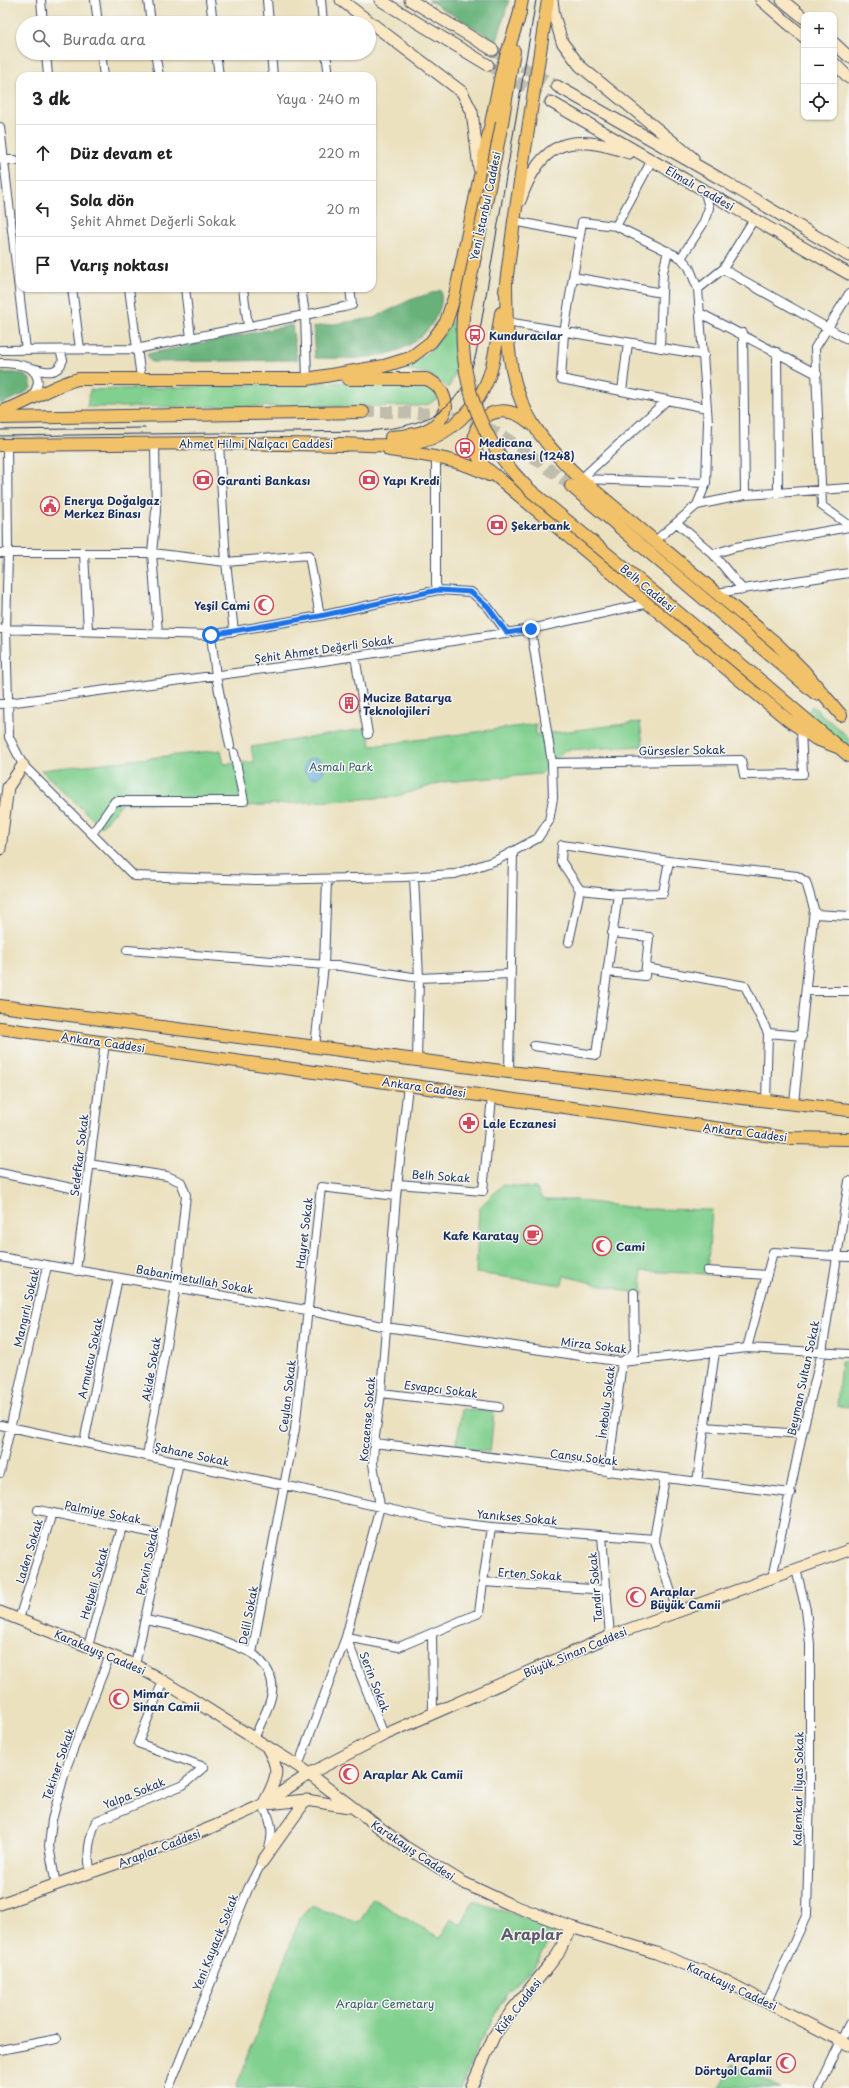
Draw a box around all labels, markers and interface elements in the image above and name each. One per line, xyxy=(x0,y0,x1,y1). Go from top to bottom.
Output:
map controls xyxy=(801,12,837,120)
button: + xyxy=(801,12,837,48)
search box xyxy=(16,16,376,60)
icon: search xyxy=(30,27,52,49)
text: Burada ara xyxy=(62,27,145,50)
button: − xyxy=(801,48,837,84)
button: locate xyxy=(801,84,837,120)
text: 3 dk xyxy=(32,85,70,111)
text: Yaya · 240 m xyxy=(276,89,360,108)
text: Düz devam et xyxy=(70,141,173,164)
icon: ahead xyxy=(32,142,54,164)
text: 220 m xyxy=(318,143,360,162)
street label: Yeni İstanbul Caddesi xyxy=(465,150,505,262)
street label: Elmalı Caddesi xyxy=(662,161,738,215)
text: Sola dön xyxy=(70,188,134,211)
icon: left xyxy=(32,198,54,220)
text: 20 m xyxy=(326,199,360,218)
text: Şehit Ahmet Değerli Sokak xyxy=(70,211,236,230)
text: Varış noktası xyxy=(70,253,169,276)
icon: arrive xyxy=(32,254,54,276)
bus stop icon: Kunduracılar xyxy=(464,324,486,346)
place label: Kunduracılar xyxy=(489,327,563,344)
place label: Medicana Hastanesi (1248) xyxy=(479,434,575,464)
street label: Ahmet Hilmi Nalçacı Caddesi xyxy=(179,435,333,452)
bus stop icon: Medicana Hastanesi (1248) xyxy=(454,437,476,459)
bank icon: Garanti Bankası xyxy=(192,469,214,491)
bank icon: Yapı Kredi xyxy=(358,469,380,491)
place label: Garanti Bankası xyxy=(217,472,310,489)
place label: Yapı Kredi xyxy=(383,472,440,489)
place label: Enerya Doğalgaz Merkez Binası xyxy=(64,492,160,522)
public building icon: Enerya Doğalgaz Merkez Binası xyxy=(39,495,61,517)
bank icon: Şekerbank xyxy=(486,514,508,536)
place label: Şekerbank xyxy=(511,517,571,534)
street label: Belh Caddesi xyxy=(617,560,679,616)
mosque icon: Yeşil Cami xyxy=(253,594,275,616)
place label: Yeşil Cami xyxy=(194,597,250,614)
route end xyxy=(522,620,540,638)
route start xyxy=(202,626,220,644)
street label: Şehit Ahmet Değerli Sokak xyxy=(253,631,395,667)
place label: Mucize Batarya Teknolojileri xyxy=(363,689,452,719)
building icon: Mucize Batarya Teknolojileri xyxy=(338,692,360,714)
street label: Gürsesler Sokak xyxy=(638,741,726,759)
park label: Asmalı Park xyxy=(309,758,373,775)
street label: Ankara Caddesi xyxy=(60,1028,146,1056)
street label: Ankara Caddesi xyxy=(381,1073,467,1101)
street label: Sedefkar Sokak xyxy=(66,1112,93,1197)
pharmacy icon: Lale Eczanesi xyxy=(458,1112,480,1134)
place label: Lale Eczanesi xyxy=(483,1115,557,1132)
street label: Ankara Caddesi xyxy=(702,1118,788,1146)
street label: Belh Sokak xyxy=(411,1165,471,1187)
street label: Hayret Sokak xyxy=(291,1195,317,1270)
cafe icon: Kafe Karatay xyxy=(522,1224,544,1246)
place label: Kafe Karatay xyxy=(443,1227,519,1244)
mosque icon: Cami xyxy=(591,1235,613,1257)
place label: Cami xyxy=(616,1238,645,1255)
street label: Babanimetullah Sokak xyxy=(135,1260,256,1298)
street label: Mangırlı Sokak xyxy=(9,1266,43,1349)
street label: Armutcu Sokak xyxy=(73,1315,107,1400)
street label: Beyman Sultan Sokak xyxy=(782,1318,824,1437)
street label: Mirza Sokak xyxy=(560,1332,629,1358)
street label: Akide Sokak xyxy=(137,1335,165,1403)
street label: Ceylan Sokak xyxy=(274,1358,300,1433)
street label: İnebolu Sokak xyxy=(593,1364,619,1440)
street label: Kocaense Sokak xyxy=(355,1375,379,1462)
street label: Esvapcı Sokak xyxy=(403,1376,480,1402)
street label: Şahane Sokak xyxy=(153,1438,232,1470)
street label: Cansu Sokak xyxy=(549,1444,620,1470)
street label: Palmiye Sokak xyxy=(63,1496,143,1528)
street label: Yanıkses Sokak xyxy=(476,1505,558,1529)
street label: Laden Sokak xyxy=(11,1516,47,1585)
street label: Pervin Sokak xyxy=(131,1525,163,1597)
street label: Heybeli Sokak xyxy=(76,1544,113,1621)
street label: Tandır Sokak xyxy=(583,1551,607,1623)
street label: Erten Sokak xyxy=(497,1563,564,1585)
street label: Delil Sokak xyxy=(234,1583,262,1646)
place label: Araplar Büyük Camii xyxy=(650,1583,721,1613)
mosque icon: Araplar Büyük Camii xyxy=(625,1586,647,1608)
street label: Büyük Sinan Caddesi xyxy=(521,1622,629,1682)
street label: Karakayış Caddesi xyxy=(52,1625,148,1679)
street label: Serin Sokak xyxy=(356,1649,395,1716)
place label: Mimar Sinan Camii xyxy=(133,1685,200,1715)
mosque icon: Mimar Sinan Camii xyxy=(108,1688,130,1710)
street label: Tekiner Sokak xyxy=(38,1725,79,1803)
street label: Kalemkar İlyas Sokak xyxy=(788,1731,808,1847)
mosque icon: Araplar Ak Camii xyxy=(338,1763,360,1785)
place label: Araplar Ak Camii xyxy=(363,1766,463,1783)
street label: Yalpa Sokak xyxy=(101,1773,168,1813)
street label: Karakayış Caddesi xyxy=(368,1816,458,1884)
street label: Araplar Caddesi xyxy=(115,1824,203,1872)
street label: Yeni Kayacık Sokak xyxy=(188,1890,242,1993)
district label: Araplar xyxy=(501,1922,563,1945)
street label: Karakayış Caddesi xyxy=(684,1958,780,2014)
street label: Küfe Caddesi xyxy=(491,1974,545,2038)
park label: Araplar Cemetary xyxy=(336,1995,434,2012)
place label: Araplar Dörtyol Camii xyxy=(695,2049,772,2079)
mosque icon: Araplar Dörtyol Camii xyxy=(775,2052,797,2074)

